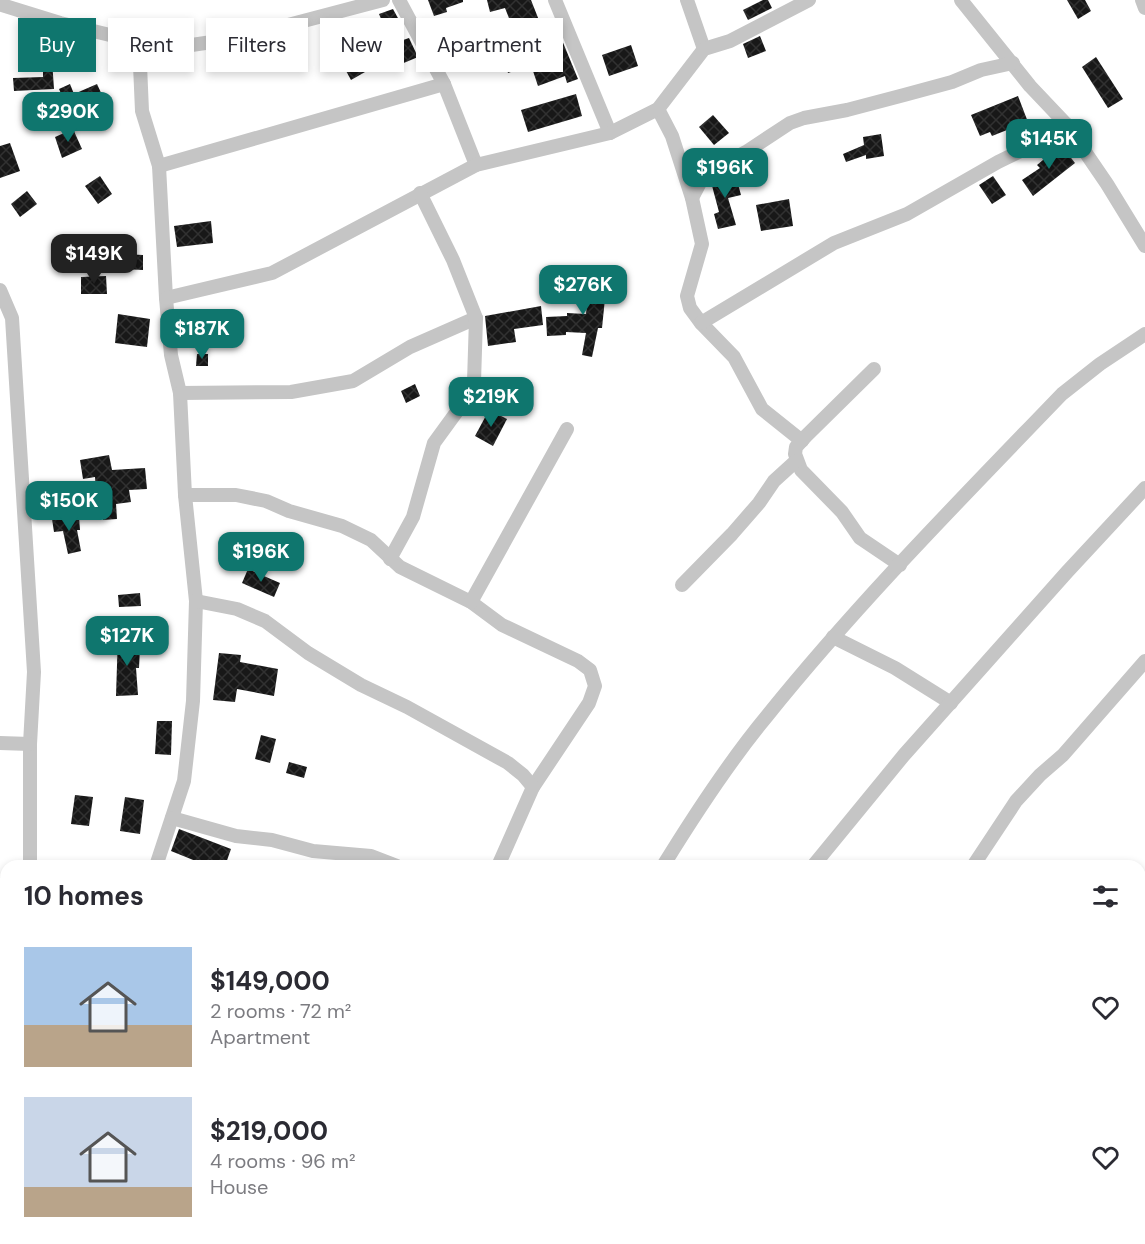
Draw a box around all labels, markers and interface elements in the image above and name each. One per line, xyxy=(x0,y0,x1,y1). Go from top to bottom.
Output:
chip: Buy xyxy=(18,18,96,72)
chip: Rent xyxy=(108,18,194,72)
chip: Filters xyxy=(206,18,308,72)
chip: New xyxy=(320,18,404,72)
chip: Apartment xyxy=(416,18,563,72)
pin: $290K xyxy=(26,92,110,143)
text: $290K xyxy=(36,98,100,124)
pin: $145K xyxy=(1007,119,1091,170)
text: $145K xyxy=(1020,125,1078,151)
pin: $196K xyxy=(683,148,767,199)
text: $196K xyxy=(696,154,754,180)
pin: $149K xyxy=(52,234,136,285)
text: $149K xyxy=(65,240,123,266)
pin: $276K xyxy=(541,265,625,316)
text: $276K xyxy=(553,271,613,297)
pin: $187K xyxy=(160,309,244,360)
text: $187K xyxy=(174,315,230,341)
pin: $219K xyxy=(449,377,533,428)
text: $219K xyxy=(463,383,519,409)
pin: $150K xyxy=(27,481,111,532)
text: $150K xyxy=(40,487,98,513)
pin: $196K xyxy=(219,532,303,583)
text: $196K xyxy=(232,538,290,564)
pin: $127K xyxy=(85,616,169,667)
text: $127K xyxy=(100,622,154,648)
text: 10 homes xyxy=(24,879,144,913)
icon: filters xyxy=(1089,880,1122,913)
text: $149,000 xyxy=(210,964,330,998)
icon: home xyxy=(72,971,144,1043)
icon: heart xyxy=(1089,991,1122,1024)
text: 2 rooms · 72 m² xyxy=(210,998,351,1024)
text: Apartment xyxy=(210,1024,310,1050)
text: $219,000 xyxy=(210,1114,328,1148)
icon: home xyxy=(72,1121,144,1193)
icon: heart xyxy=(1089,1141,1122,1174)
text: 4 rooms · 96 m² xyxy=(210,1148,356,1174)
text: House xyxy=(210,1174,268,1200)

